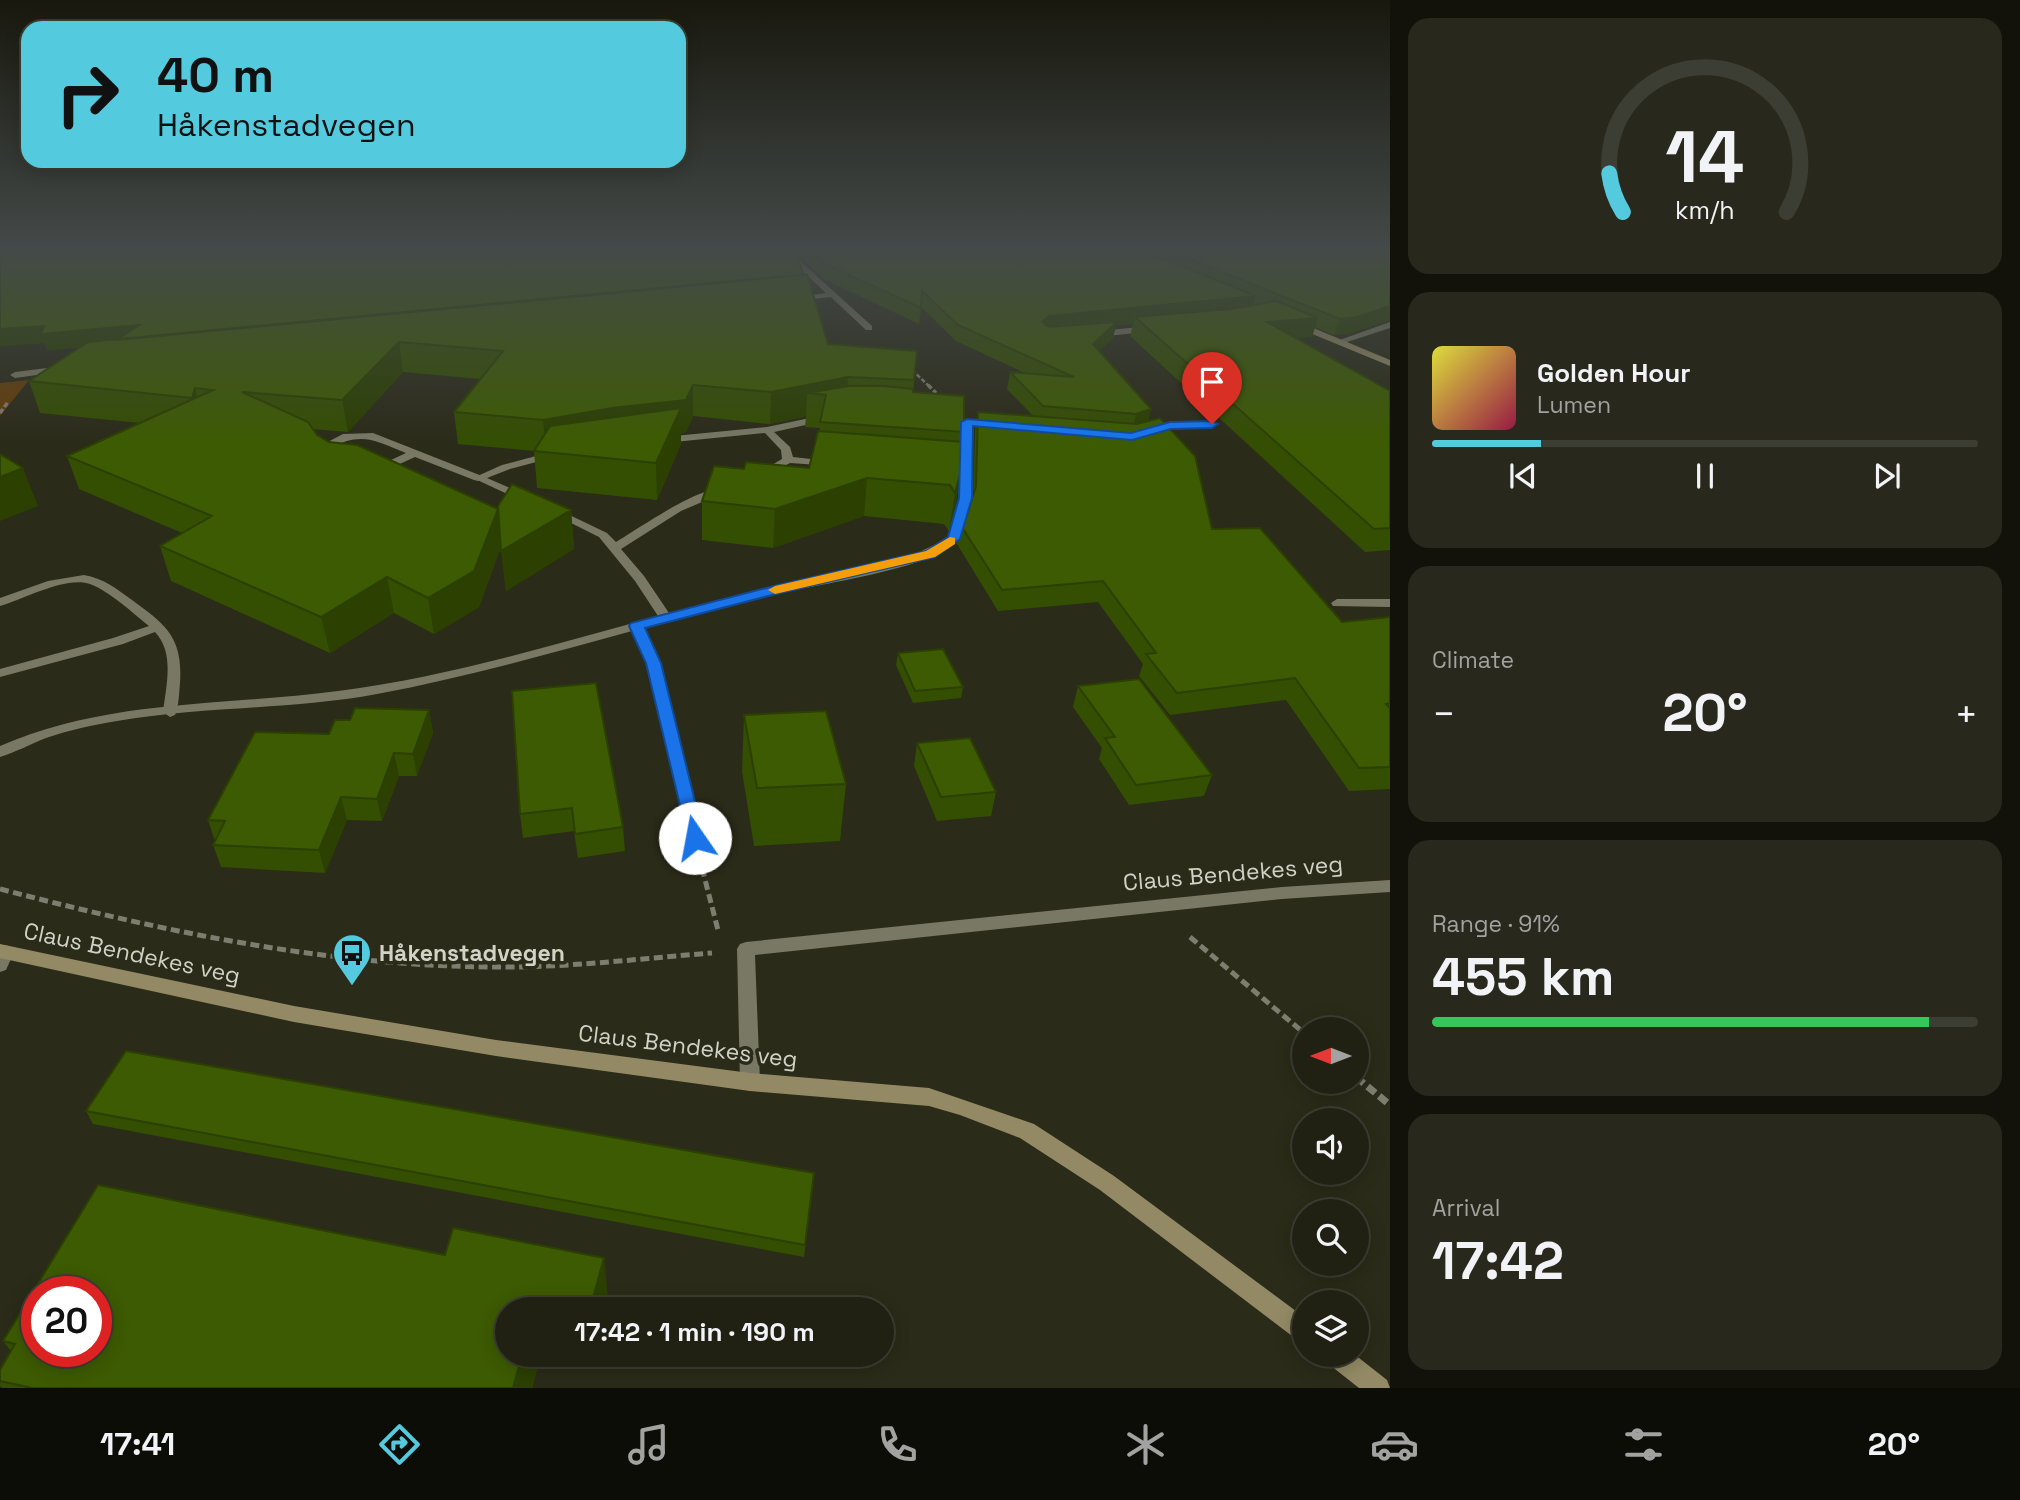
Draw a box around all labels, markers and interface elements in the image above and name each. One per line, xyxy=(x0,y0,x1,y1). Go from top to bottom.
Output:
text: 40 m xyxy=(157,44,274,106)
icon: right xyxy=(42,49,133,140)
text: Håkenstadvegen xyxy=(157,105,416,145)
text: 14 xyxy=(1665,110,1745,203)
text: km/h xyxy=(1675,194,1735,226)
pin xyxy=(1182,352,1242,424)
text: Golden Hour xyxy=(1537,356,1691,390)
icon: arrive xyxy=(1193,363,1231,401)
text: Lumen xyxy=(1537,390,1611,420)
icon: previous xyxy=(1504,457,1542,495)
icon: pause xyxy=(1686,457,1724,495)
icon: next xyxy=(1868,457,1906,495)
text: Climate xyxy=(1432,645,1514,675)
text: 20° xyxy=(1662,680,1748,746)
text: − xyxy=(1432,690,1456,738)
text: + xyxy=(1954,690,1978,738)
position arrow xyxy=(658,801,732,875)
street label: Claus Bendekes veg xyxy=(1122,848,1344,898)
text: Range · 91% xyxy=(1432,909,1560,939)
street label: Claus Bendekes veg xyxy=(21,915,243,991)
bus stop icon: Håkenstadvegen xyxy=(331,932,373,987)
place label: Håkenstadvegen xyxy=(379,938,565,968)
text: 455 km xyxy=(1432,944,1614,1010)
north arrow xyxy=(1292,1017,1368,1094)
map controls xyxy=(1292,1017,1369,1367)
street label: Claus Bendekes veg xyxy=(577,1018,799,1074)
button: sound xyxy=(1292,1108,1369,1185)
text: Arrival xyxy=(1432,1193,1500,1223)
button: search xyxy=(1292,1199,1369,1276)
text: 17:42 xyxy=(1432,1228,1564,1294)
speed limit sign: 20 xyxy=(21,1276,112,1367)
button: layers xyxy=(1292,1290,1369,1367)
text: 17:42 · 1 min · 190 m xyxy=(574,1315,815,1349)
icon: directions xyxy=(375,1420,424,1469)
icon: music xyxy=(624,1420,673,1469)
icon: phone xyxy=(873,1420,922,1469)
icon: climate xyxy=(1121,1420,1170,1469)
icon: car xyxy=(1370,1420,1419,1469)
icon: filters xyxy=(1619,1420,1668,1469)
text: 17:41 xyxy=(100,1424,175,1464)
text: 20° xyxy=(1868,1424,1920,1464)

